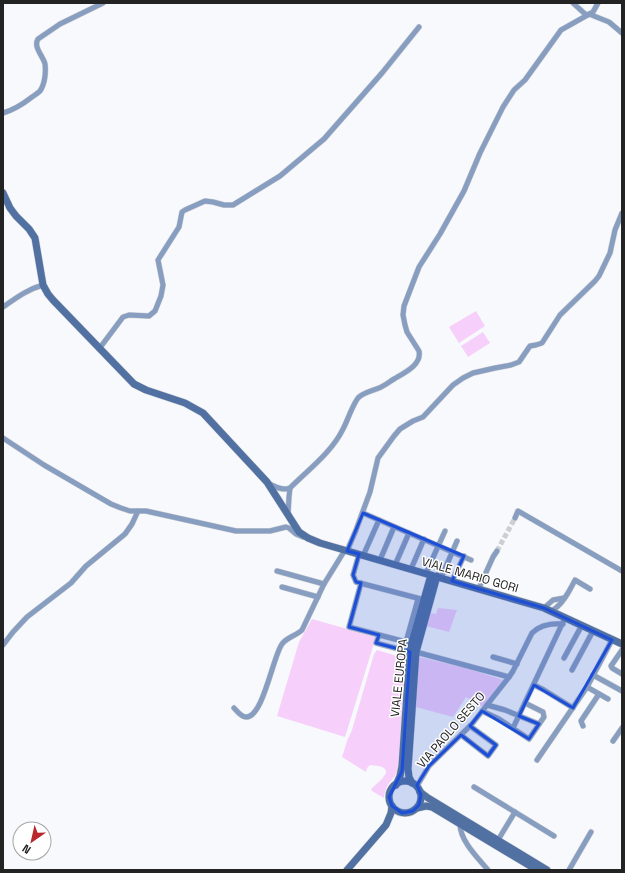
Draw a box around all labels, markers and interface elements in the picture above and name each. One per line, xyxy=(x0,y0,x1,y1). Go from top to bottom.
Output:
street label: VIALE MARIO GORI xyxy=(420,553,520,597)
street label: VIALE EUROPA xyxy=(387,638,411,718)
street label: VIA PAOLO SESTO xyxy=(413,688,489,772)
north arrow xyxy=(12,821,52,861)
text: N xyxy=(19,841,33,857)

